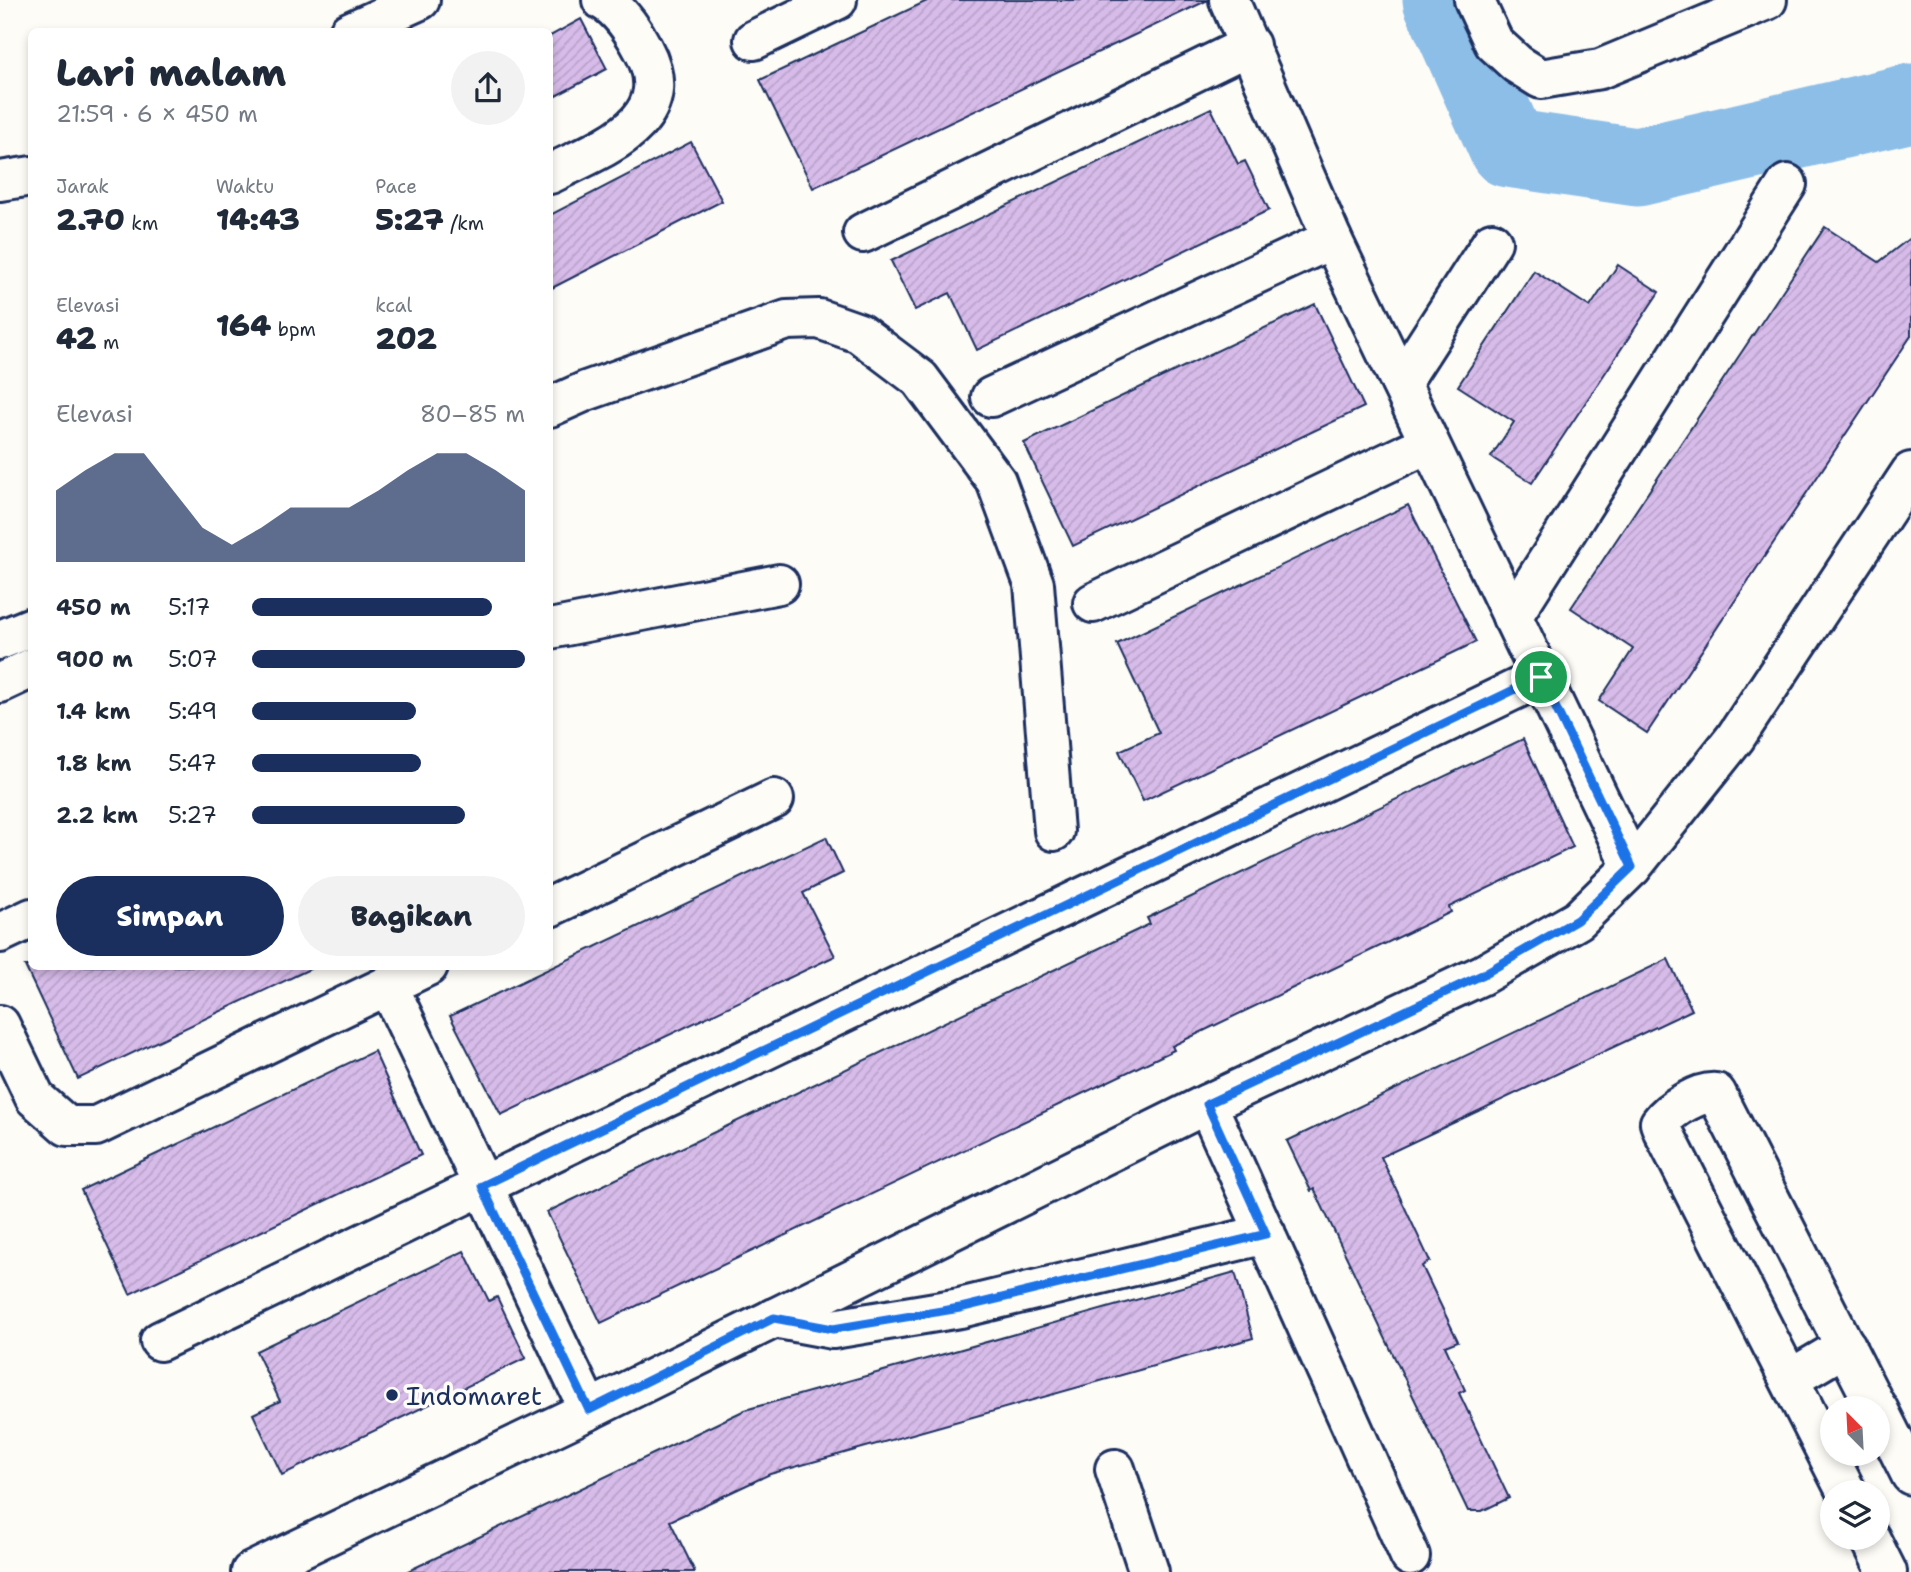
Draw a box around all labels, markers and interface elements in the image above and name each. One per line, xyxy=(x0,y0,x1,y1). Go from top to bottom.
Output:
text: Lari malam xyxy=(56,47,286,98)
button: share xyxy=(451,51,525,125)
text: 21:59 · 6 × 450 m xyxy=(56,99,258,129)
text: Jarak xyxy=(56,174,109,199)
text: Waktu xyxy=(216,174,274,199)
text: Pace xyxy=(375,174,417,199)
text: 2.70 xyxy=(56,199,125,240)
text: 14:43 xyxy=(216,199,300,240)
text: 5:27 xyxy=(375,199,444,240)
text: km xyxy=(125,211,158,236)
text: /km xyxy=(444,211,484,236)
text: Elevasi xyxy=(56,293,120,318)
text: kcal xyxy=(375,293,412,318)
text: 164 xyxy=(216,305,271,346)
text: bpm xyxy=(271,317,316,342)
text: 42 xyxy=(56,318,97,359)
text: 202 xyxy=(375,318,437,359)
text: m xyxy=(97,330,119,355)
text: Elevasi xyxy=(56,399,133,429)
text: 80–85 m xyxy=(420,399,525,429)
text: 450 m xyxy=(56,592,131,622)
text: 5:17 xyxy=(168,592,210,622)
text: 900 m xyxy=(56,644,133,674)
text: 5:07 xyxy=(168,644,218,674)
pin xyxy=(1511,647,1571,707)
icon: arrive xyxy=(1522,658,1560,696)
text: 1.4 km xyxy=(56,696,130,726)
text: 5:49 xyxy=(168,696,217,726)
text: 1.8 km xyxy=(56,748,131,778)
text: 5:47 xyxy=(168,748,217,778)
text: 2.2 km xyxy=(56,800,138,830)
text: 5:27 xyxy=(168,800,217,830)
button: Simpan xyxy=(56,876,284,956)
button: Bagikan xyxy=(298,876,525,956)
place label: Indomaret xyxy=(406,1378,542,1413)
marker: Indomaret xyxy=(384,1387,400,1403)
north arrow xyxy=(1820,1396,1890,1466)
map controls xyxy=(1820,1396,1890,1550)
button: layers xyxy=(1820,1480,1890,1550)

